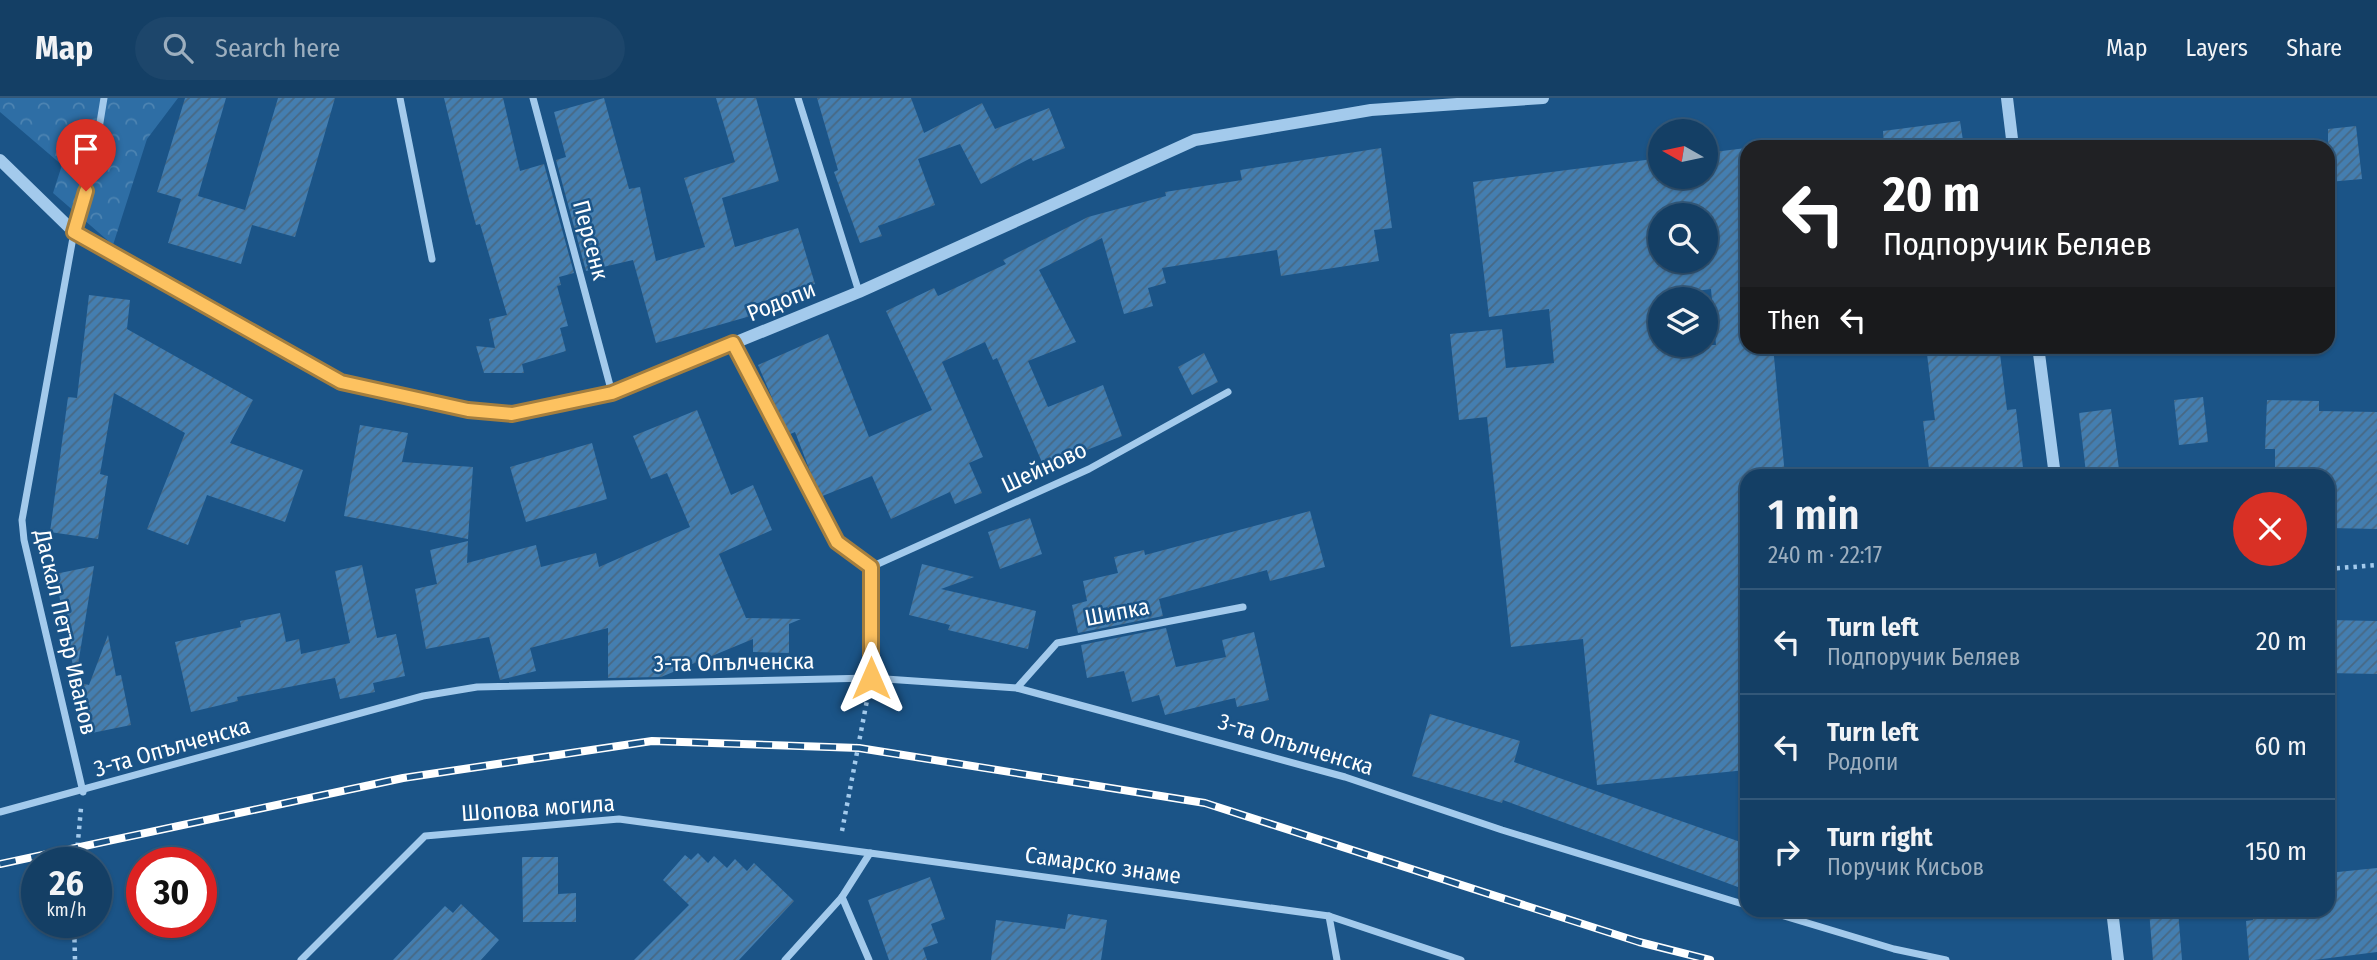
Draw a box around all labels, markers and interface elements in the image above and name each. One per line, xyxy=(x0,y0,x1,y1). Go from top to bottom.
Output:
search box xyxy=(135,17,625,80)
text: Map xyxy=(35,28,93,68)
icon: search xyxy=(159,29,197,67)
text: Search here xyxy=(215,33,340,64)
text: Map xyxy=(2106,34,2148,62)
text: Layers xyxy=(2186,34,2248,62)
text: Share xyxy=(2286,34,2342,62)
pin xyxy=(56,119,116,191)
north arrow xyxy=(1648,119,1718,189)
map controls xyxy=(1648,119,1718,357)
icon: arrive xyxy=(67,130,105,168)
text: 20 m xyxy=(1883,165,1980,224)
icon: left xyxy=(1768,168,1859,259)
street label: Персенк xyxy=(567,197,615,283)
button: search xyxy=(1648,203,1718,273)
text: Подпоручик Беляев xyxy=(1883,225,2152,263)
street label: Родопи xyxy=(743,275,819,327)
button: layers xyxy=(1648,287,1718,357)
icon: left xyxy=(1834,301,1872,339)
text: Then xyxy=(1768,305,1820,336)
street label: Шейново xyxy=(997,435,1091,499)
text: 1 min xyxy=(1768,490,1859,540)
button: close xyxy=(2233,492,2307,566)
street label: Даскал Петър Иванов xyxy=(29,526,103,737)
text: 240 m · 22:17 xyxy=(1768,541,1882,569)
street label: Шипка xyxy=(1082,592,1152,632)
text: Turn left xyxy=(1827,612,1919,643)
icon: left xyxy=(1768,623,1806,661)
text: 20 m xyxy=(2256,626,2307,657)
position arrow xyxy=(834,641,908,715)
text: Подпоручик Беляев xyxy=(1827,643,2020,671)
street label: 3-та Опълченска xyxy=(653,647,815,677)
street label: 3-та Опълченска xyxy=(1215,707,1377,781)
street label: 3-та Опълченска xyxy=(91,711,253,783)
text: Turn left xyxy=(1827,717,1919,748)
icon: left xyxy=(1768,728,1806,766)
text: 60 m xyxy=(2254,731,2307,762)
text: Родопи xyxy=(1827,748,1898,776)
street label: Шопова могила xyxy=(460,789,616,827)
text: Turn right xyxy=(1827,822,1933,853)
icon: right xyxy=(1768,833,1806,871)
text: 150 m xyxy=(2245,836,2307,867)
street label: Самарско знаме xyxy=(1023,840,1183,890)
speed limit sign: 30 xyxy=(126,847,217,938)
text: Поручик Кисьов xyxy=(1827,853,1984,881)
text: 26 xyxy=(49,862,84,904)
text: km/h xyxy=(46,899,87,921)

